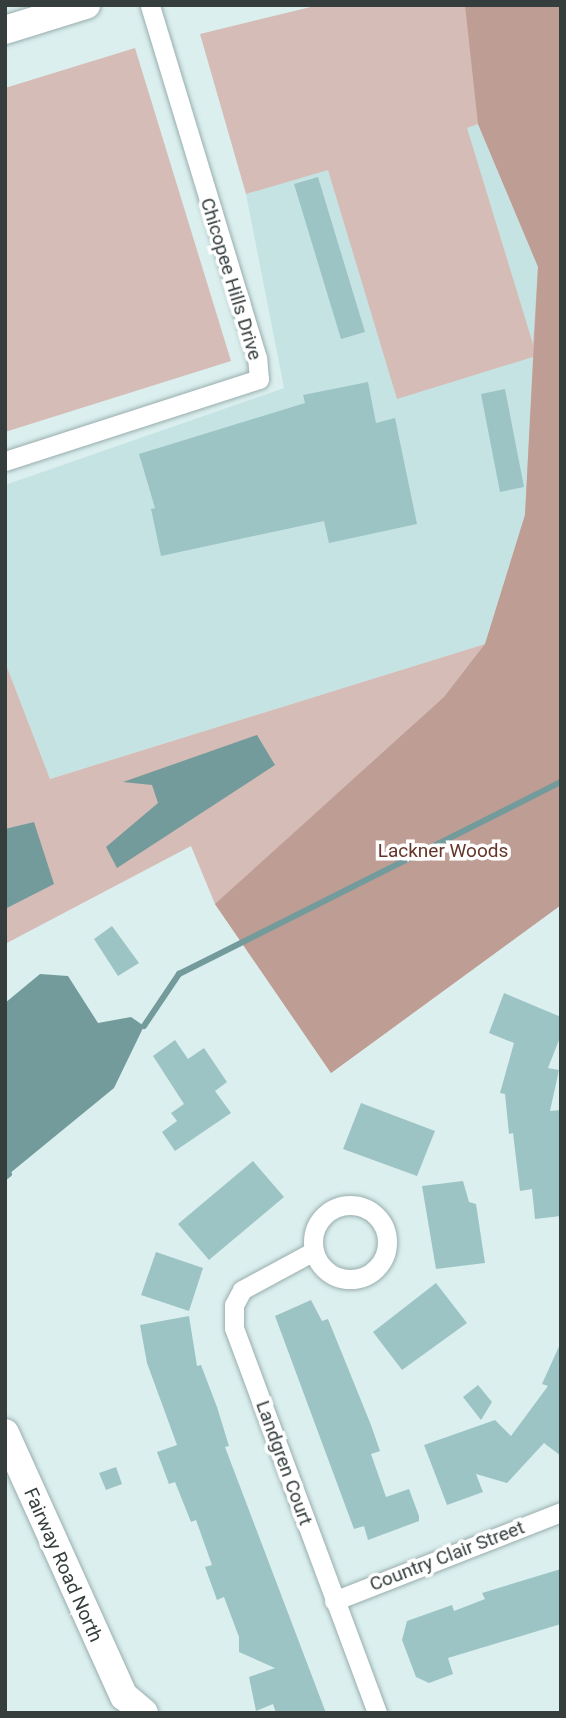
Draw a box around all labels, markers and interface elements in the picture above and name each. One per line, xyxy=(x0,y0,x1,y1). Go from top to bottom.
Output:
street label: Chicopee Hills Drive xyxy=(195,195,267,363)
park label: Lackner Woods xyxy=(378,840,508,862)
street label: Landgren Court xyxy=(251,1398,317,1528)
street label: Fairway Road North xyxy=(19,1484,107,1646)
street label: Country Clair Street xyxy=(366,1516,528,1596)

